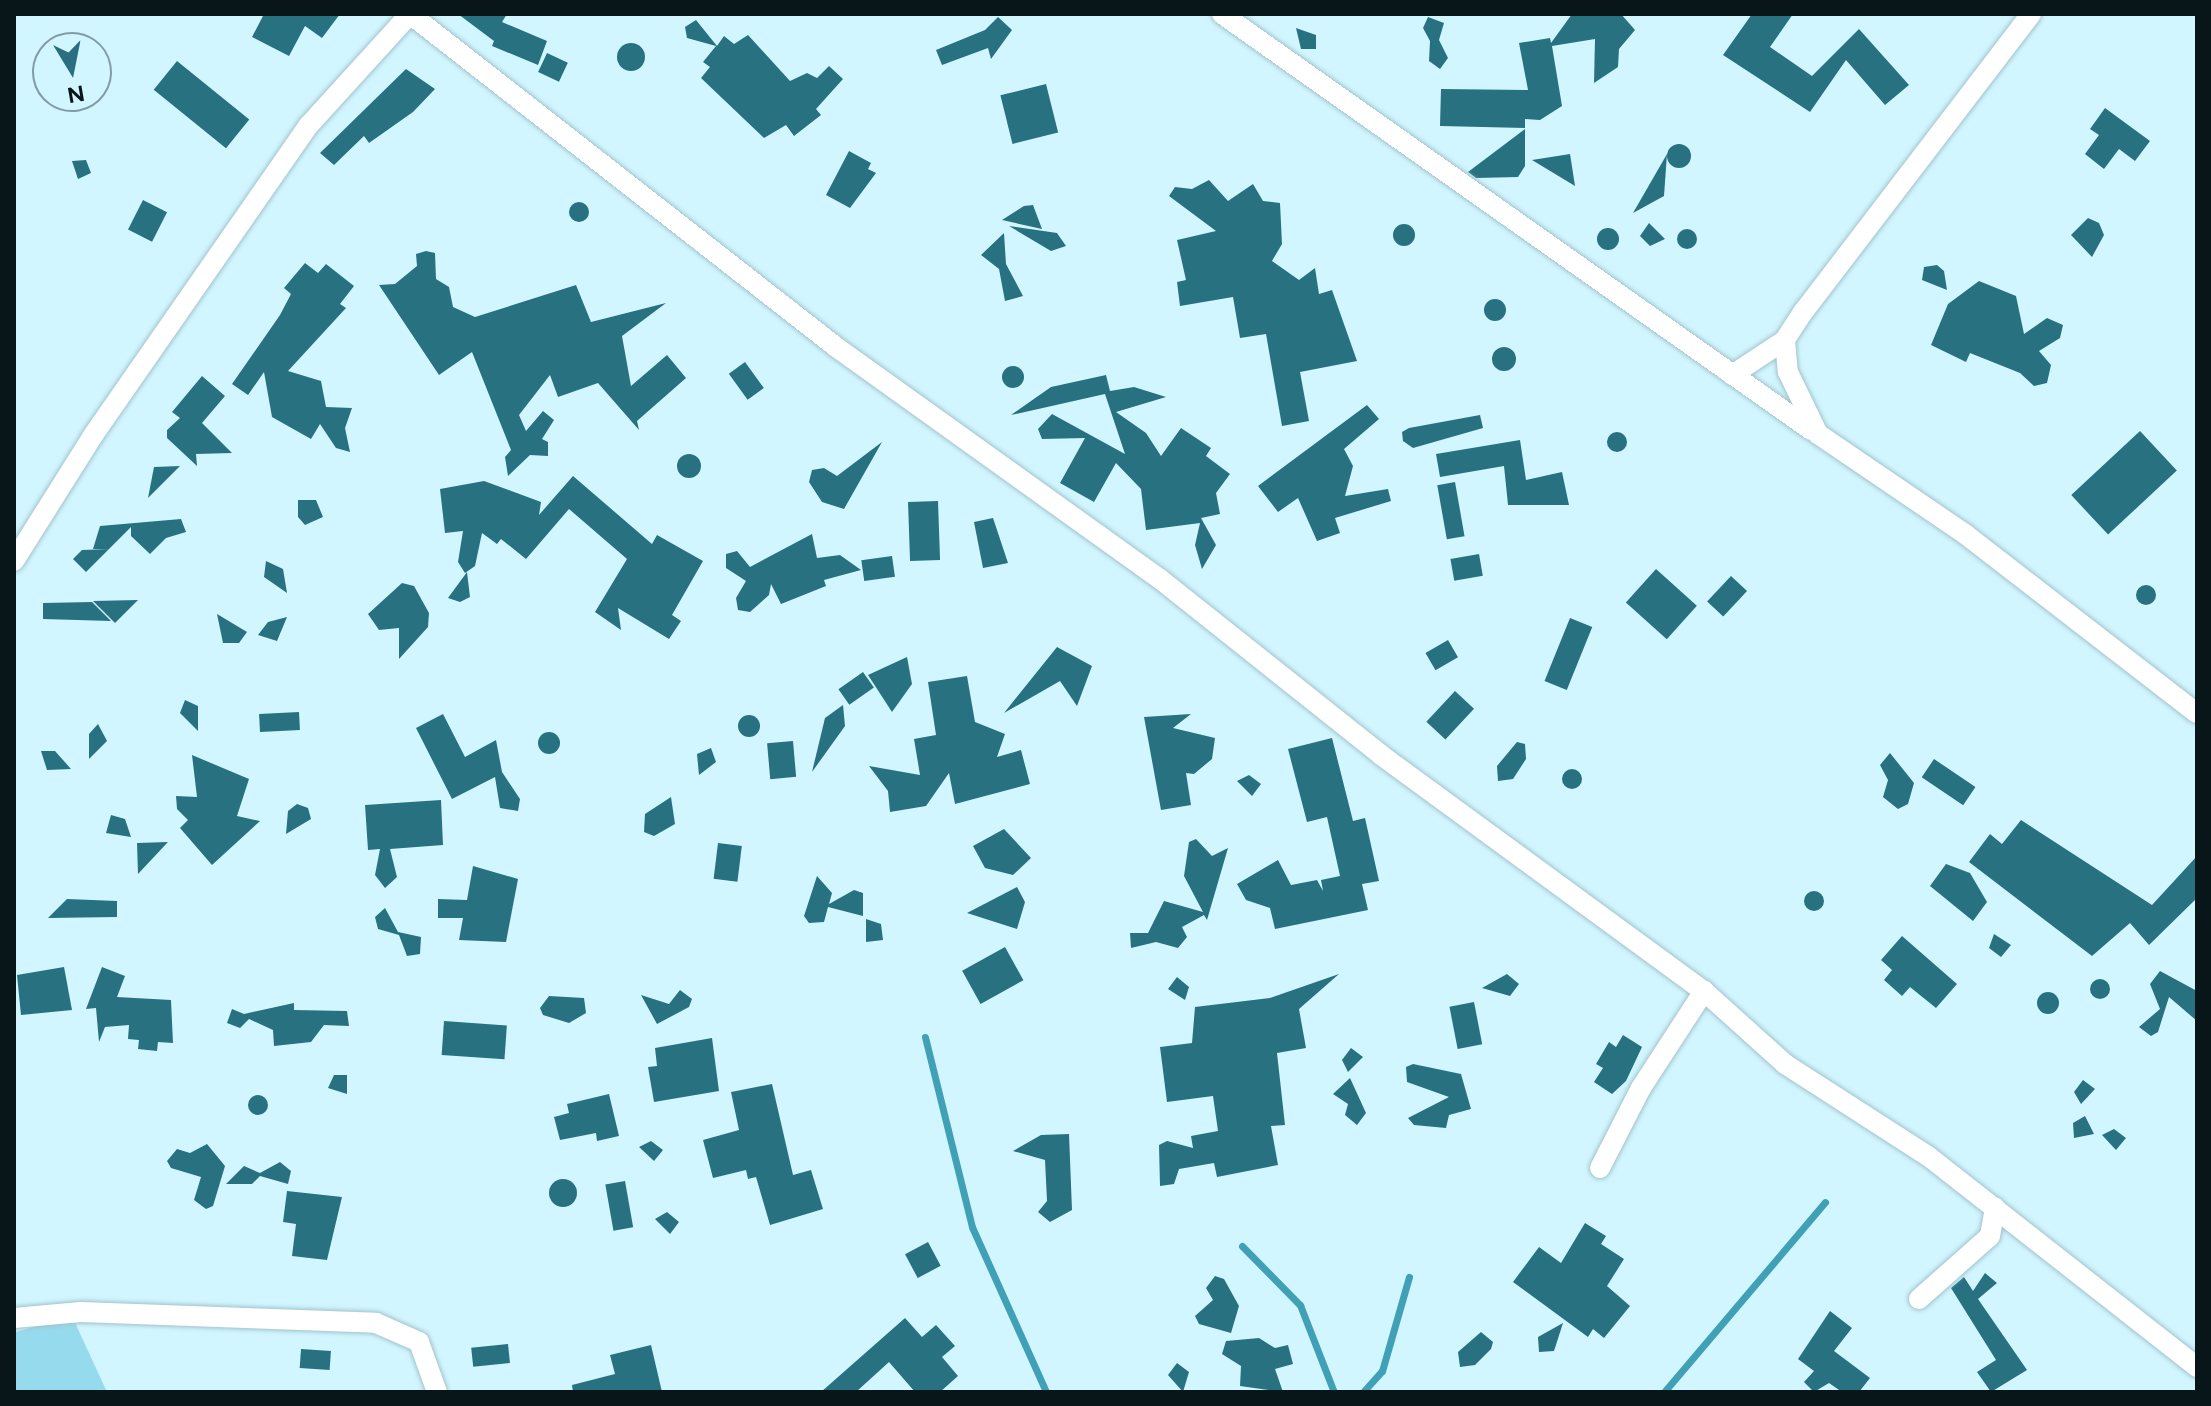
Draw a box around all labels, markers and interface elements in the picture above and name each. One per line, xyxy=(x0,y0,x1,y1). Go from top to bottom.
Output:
north arrow xyxy=(32,32,112,112)
text: N xyxy=(65,79,87,109)

